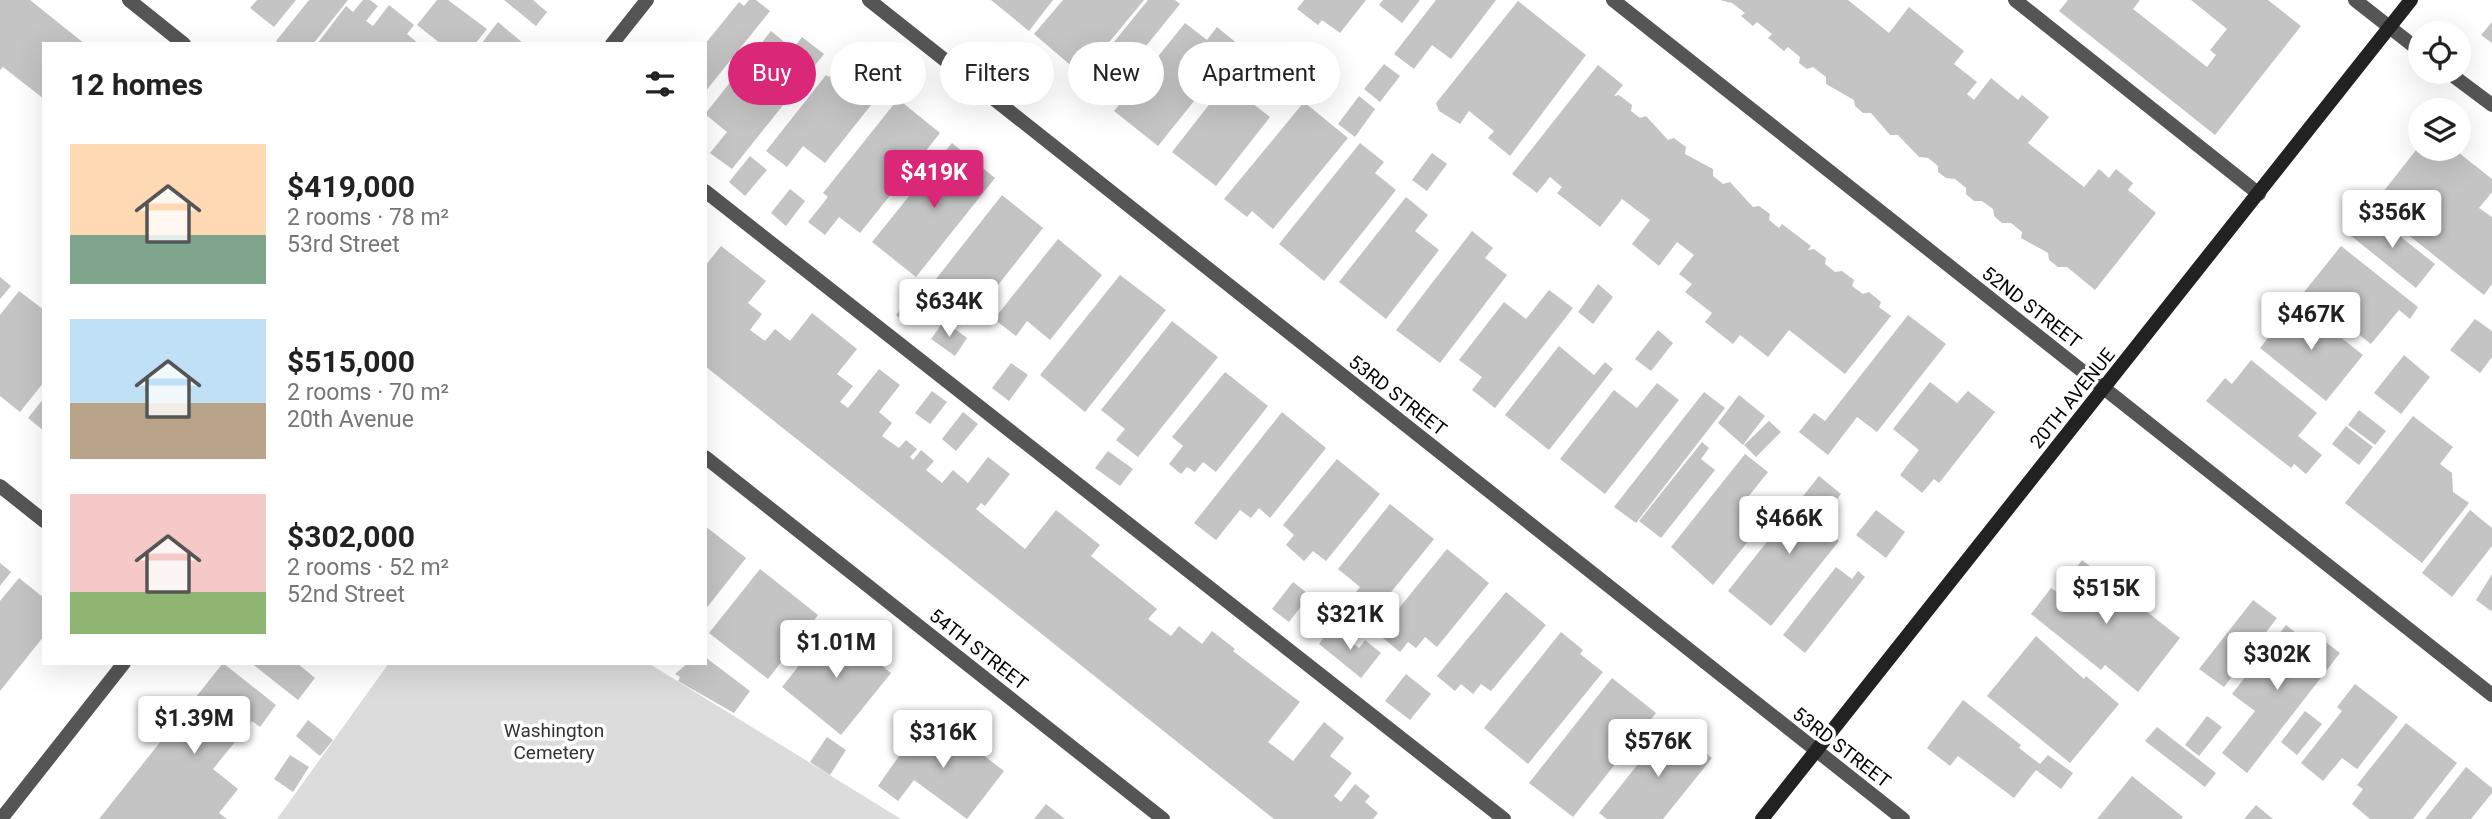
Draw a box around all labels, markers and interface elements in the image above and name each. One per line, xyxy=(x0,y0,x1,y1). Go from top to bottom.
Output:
map controls xyxy=(2408,21,2471,161)
button: locate xyxy=(2408,21,2471,84)
chip: Buy xyxy=(728,42,816,105)
chip: Rent xyxy=(830,42,926,105)
chip: Filters xyxy=(940,42,1054,105)
chip: New xyxy=(1068,42,1164,105)
chip: Apartment xyxy=(1178,42,1340,105)
icon: filters xyxy=(641,65,679,103)
text: 12 homes xyxy=(70,67,203,102)
button: layers xyxy=(2408,98,2471,161)
pin: $419K xyxy=(885,150,983,210)
text: $419K xyxy=(900,159,968,186)
text: $419,000 xyxy=(287,169,415,204)
icon: home xyxy=(126,172,210,256)
pin: $356K xyxy=(2343,190,2441,250)
text: $356K xyxy=(2358,199,2426,226)
text: 2 rooms · 78 m² xyxy=(287,204,449,231)
text: 53rd Street xyxy=(287,231,400,258)
street label: 52ND STREET xyxy=(1978,262,2086,353)
pin: $634K xyxy=(900,280,998,339)
text: $634K xyxy=(915,288,983,315)
pin: $467K xyxy=(2262,292,2360,352)
text: $467K xyxy=(2277,301,2345,328)
street label: 20TH AVENUE xyxy=(2025,343,2120,453)
text: $515,000 xyxy=(287,344,415,379)
icon: home xyxy=(126,347,210,431)
street label: 53RD STREET xyxy=(1344,350,1451,441)
text: 2 rooms · 70 m² xyxy=(287,379,449,406)
text: 20th Avenue xyxy=(287,406,414,433)
pin: $466K xyxy=(1740,496,1838,556)
text: $466K xyxy=(1755,505,1823,532)
text: $302,000 xyxy=(287,519,415,554)
icon: home xyxy=(126,522,210,606)
text: 2 rooms · 52 m² xyxy=(287,554,449,581)
pin: $515K xyxy=(2057,566,2155,626)
text: $515K xyxy=(2072,575,2140,602)
text: 52nd Street xyxy=(287,581,405,608)
pin: $321K xyxy=(1301,592,1399,652)
text: $321K xyxy=(1316,601,1384,628)
street label: 54TH STREET xyxy=(925,604,1032,695)
pin: $1.01M xyxy=(779,620,893,680)
text: $1.01M xyxy=(796,629,876,656)
pin: $302K xyxy=(2228,632,2326,692)
text: $302K xyxy=(2243,641,2311,668)
pin: $1.39M xyxy=(137,696,251,756)
street label: 53RD STREET xyxy=(1788,702,1895,793)
text: $1.39M xyxy=(154,705,234,732)
pin: $316K xyxy=(894,710,992,770)
park label: Washington Cemetery xyxy=(504,719,604,764)
text: $316K xyxy=(909,719,977,746)
pin: $576K xyxy=(1609,720,1707,779)
text: $576K xyxy=(1624,728,1692,755)

